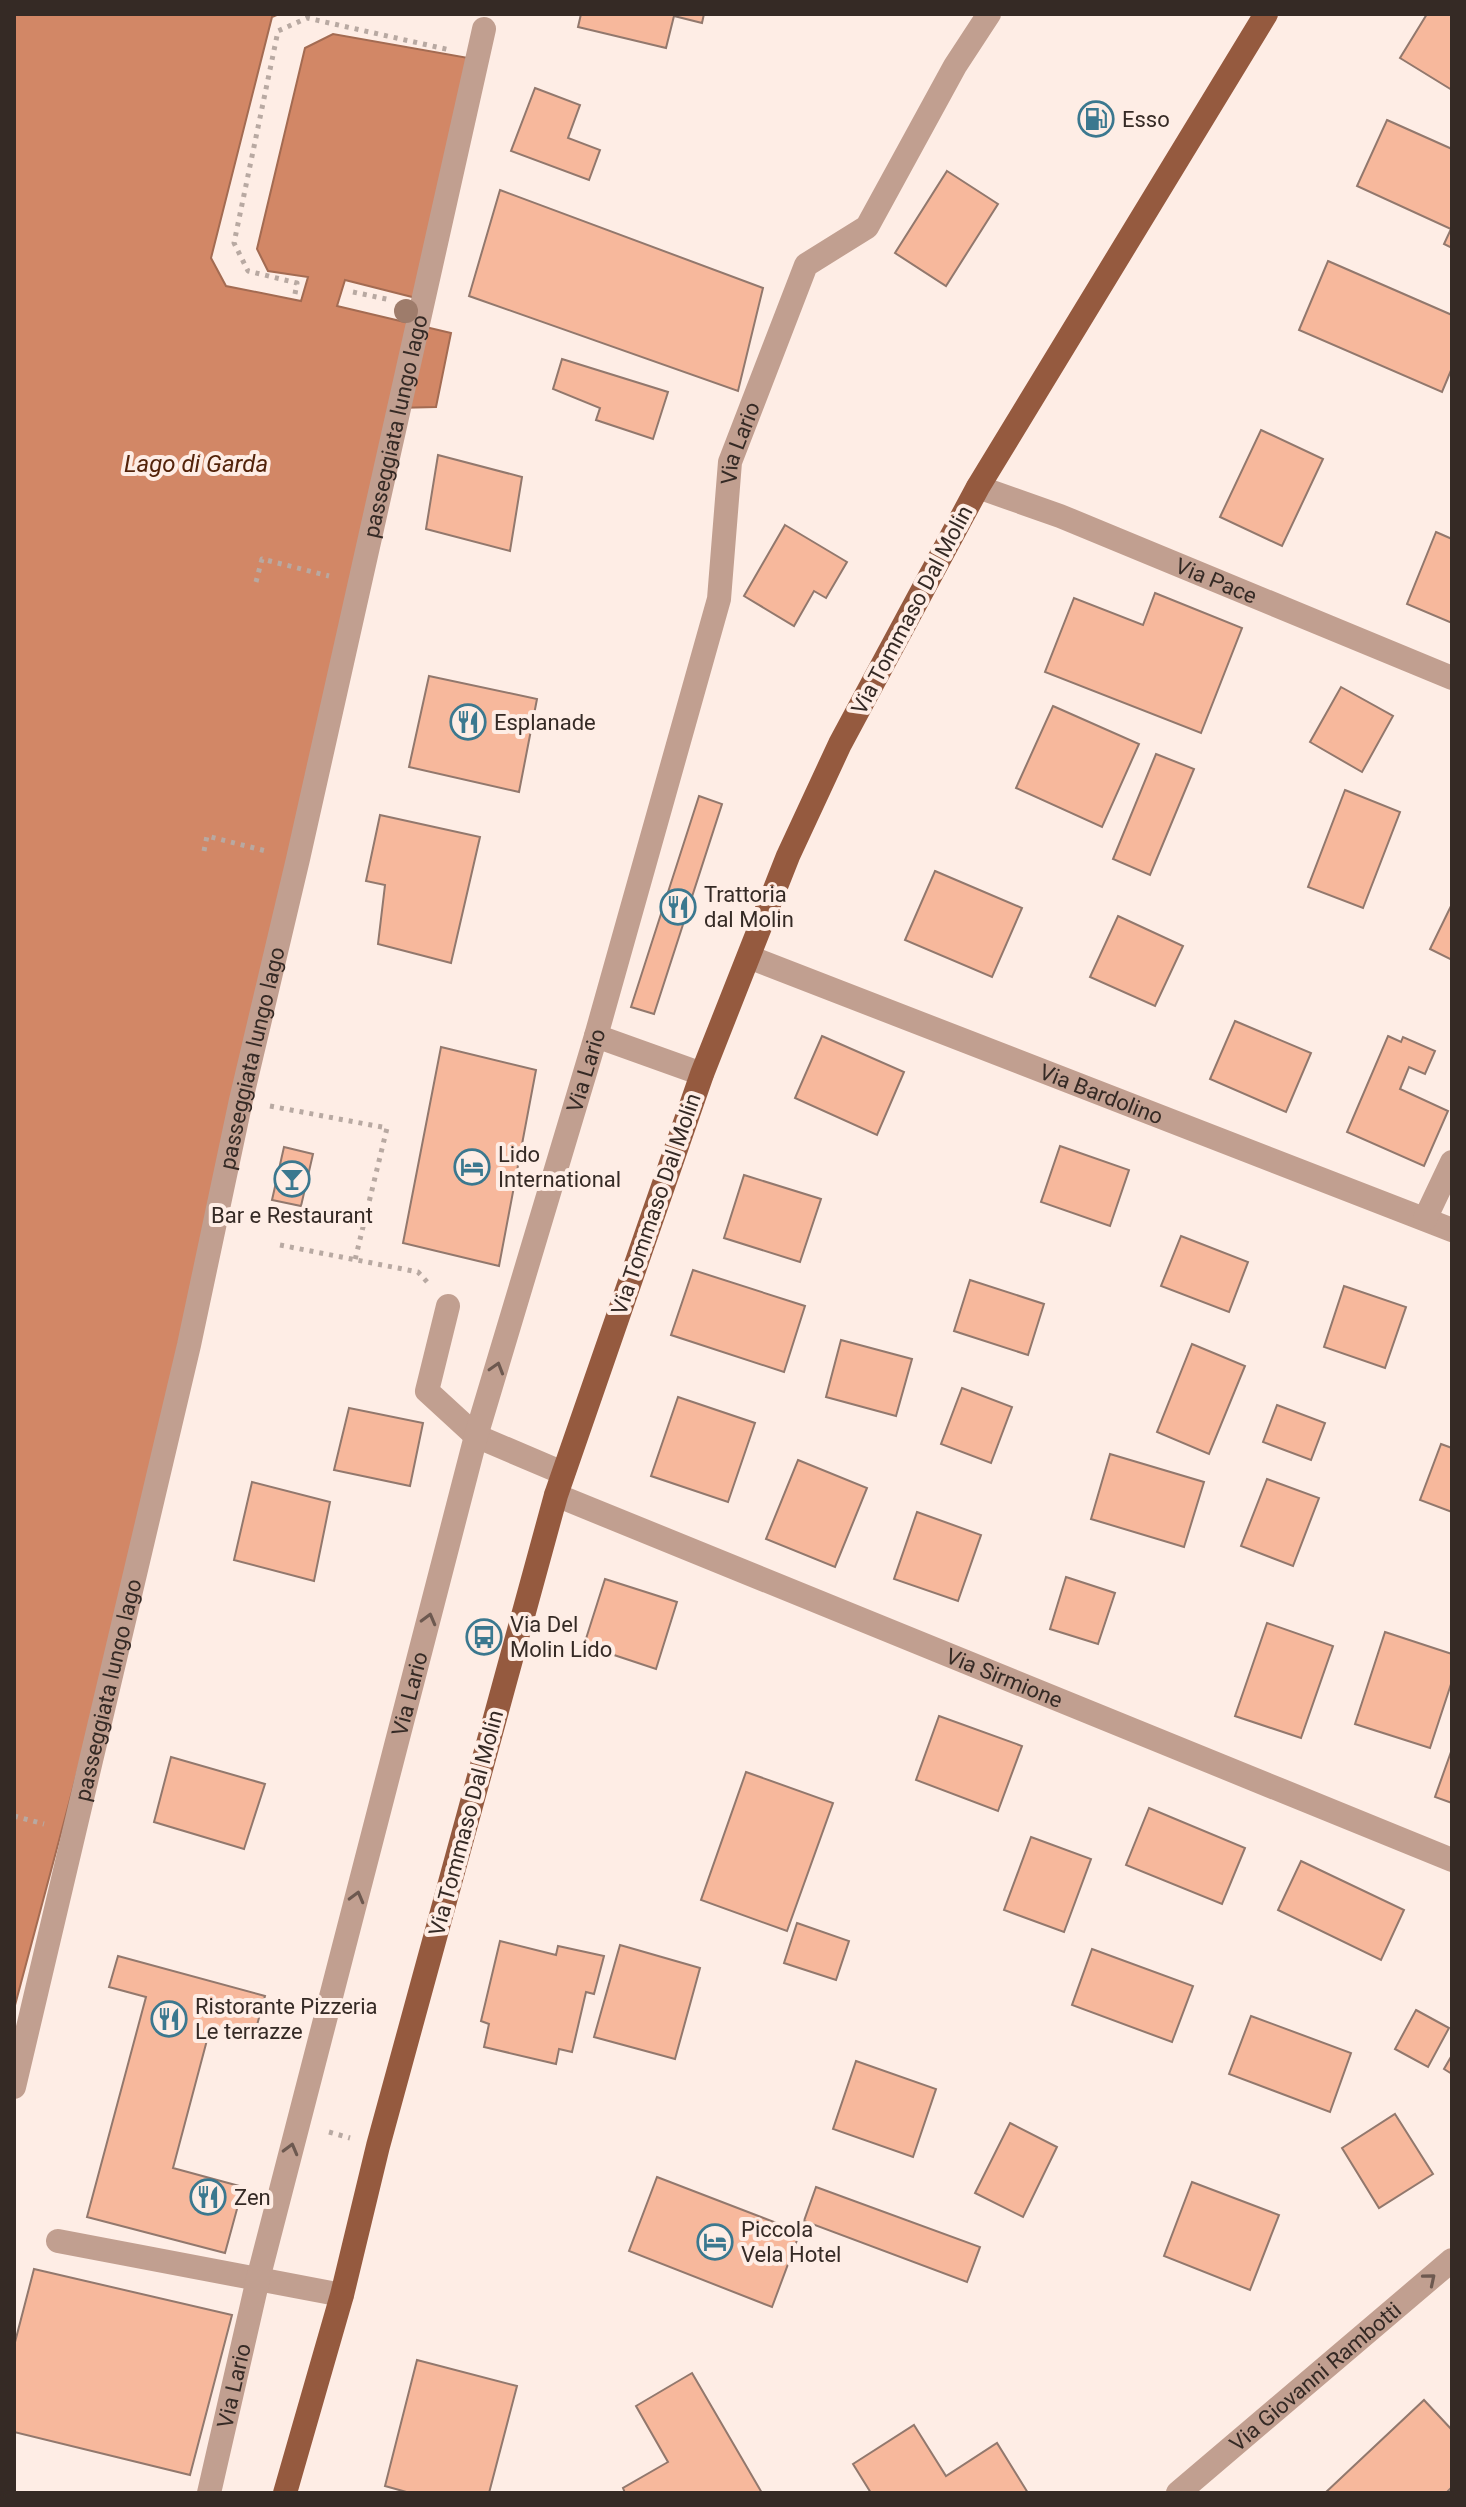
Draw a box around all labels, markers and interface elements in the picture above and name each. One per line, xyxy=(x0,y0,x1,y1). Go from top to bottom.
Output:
fuel station icon: Esso xyxy=(1077,100,1115,138)
place label: Esso xyxy=(1122,107,1170,132)
street label: passeggiata lungo lago xyxy=(358,312,432,540)
street label: Via Lario xyxy=(716,398,765,485)
water label: Lago di Garda xyxy=(124,450,268,478)
street label: Via Tommaso Dal Molin xyxy=(846,501,978,719)
street label: Via Pace xyxy=(1172,553,1261,608)
restaurant icon: Esplanade xyxy=(449,703,487,741)
place label: Esplanade xyxy=(494,710,596,735)
place label: Trattoria dal Molin xyxy=(704,882,794,932)
restaurant icon: Trattoria dal Molin xyxy=(659,888,697,926)
street label: passeggiata lungo lago xyxy=(214,944,289,1172)
street label: Via Lario xyxy=(561,1026,610,1115)
street label: Via Bardolino xyxy=(1036,1059,1167,1129)
street label: Via Tommaso Dal Molin xyxy=(606,1090,706,1318)
place label: Lido International xyxy=(498,1142,621,1192)
hotel icon: Lido International xyxy=(453,1148,491,1186)
bar icon: Bar e Restaurant xyxy=(273,1160,311,1198)
place label: Bar e Restaurant xyxy=(211,1203,373,1228)
one-way arrow xyxy=(488,1361,504,1375)
street label: passeggiata lungo lago xyxy=(69,1576,146,1804)
one-way arrow xyxy=(420,1612,437,1626)
place label: Via Del Molin Lido xyxy=(510,1612,612,1662)
bus stop icon: Via Del Molin Lido xyxy=(465,1618,503,1656)
street label: Via Sirmione xyxy=(942,1643,1066,1713)
street label: Via Lario xyxy=(386,1649,432,1739)
street label: Via Tommaso Dal Molin xyxy=(424,1707,508,1939)
one-way arrow xyxy=(347,1891,364,1905)
place label: Ristorante Pizzeria Le terrazze xyxy=(195,1994,378,2044)
restaurant icon: Ristorante Pizzeria Le terrazze xyxy=(150,2000,188,2038)
one-way arrow xyxy=(282,2143,299,2156)
restaurant icon: Zen xyxy=(189,2178,227,2216)
place label: Zen xyxy=(234,2185,271,2210)
place label: Piccola Vela Hotel xyxy=(741,2217,841,2267)
hotel icon: Piccola Vela Hotel xyxy=(696,2223,734,2261)
one-way arrow xyxy=(1420,2274,1435,2289)
street label: Via Giovanni Rambotti xyxy=(1224,2297,1406,2456)
street label: Via Lario xyxy=(212,2341,255,2430)

